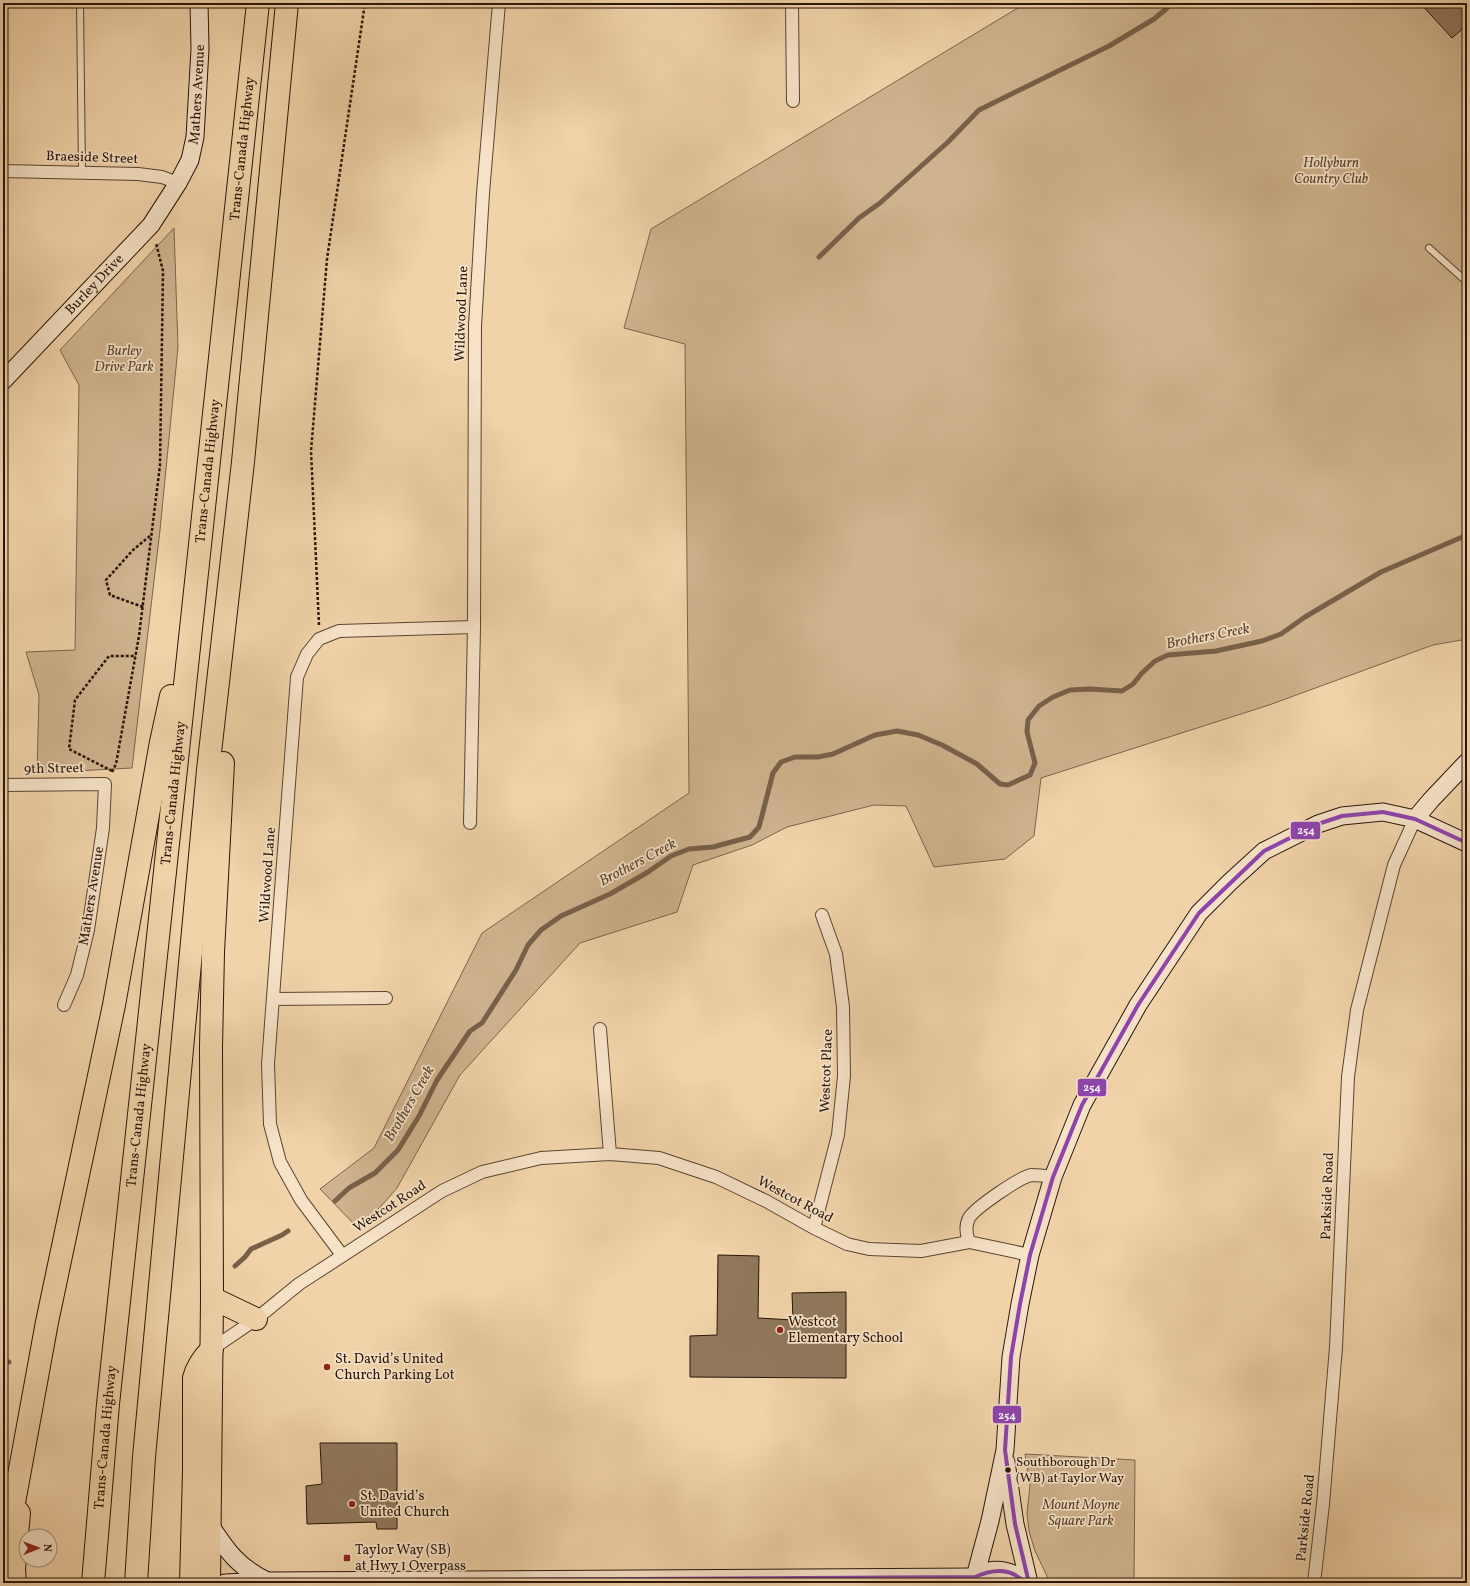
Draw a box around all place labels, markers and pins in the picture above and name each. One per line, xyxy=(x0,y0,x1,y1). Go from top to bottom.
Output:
place label: Westcot Elementary School xyxy=(788,1313,903,1348)
marker: Westcot Elementary School xyxy=(775,1325,785,1335)
place label: St. David’s United Church Parking Lot xyxy=(335,1350,455,1385)
marker: St. David’s United Church Parking Lot xyxy=(322,1362,332,1372)
place label: Southborough Dr (WB) at Taylor Way xyxy=(1016,1454,1124,1488)
marker: Southborough Dr (WB) at Taylor Way xyxy=(1003,1465,1013,1475)
place label: St. David’s United Church xyxy=(360,1487,450,1522)
marker: St. David’s United Church xyxy=(347,1499,357,1509)
place label: Taylor Way (SB) at Hwy 1 Overpass xyxy=(355,1541,466,1576)
marker: Taylor Way (SB) at Hwy 1 Overpass xyxy=(342,1553,352,1563)

